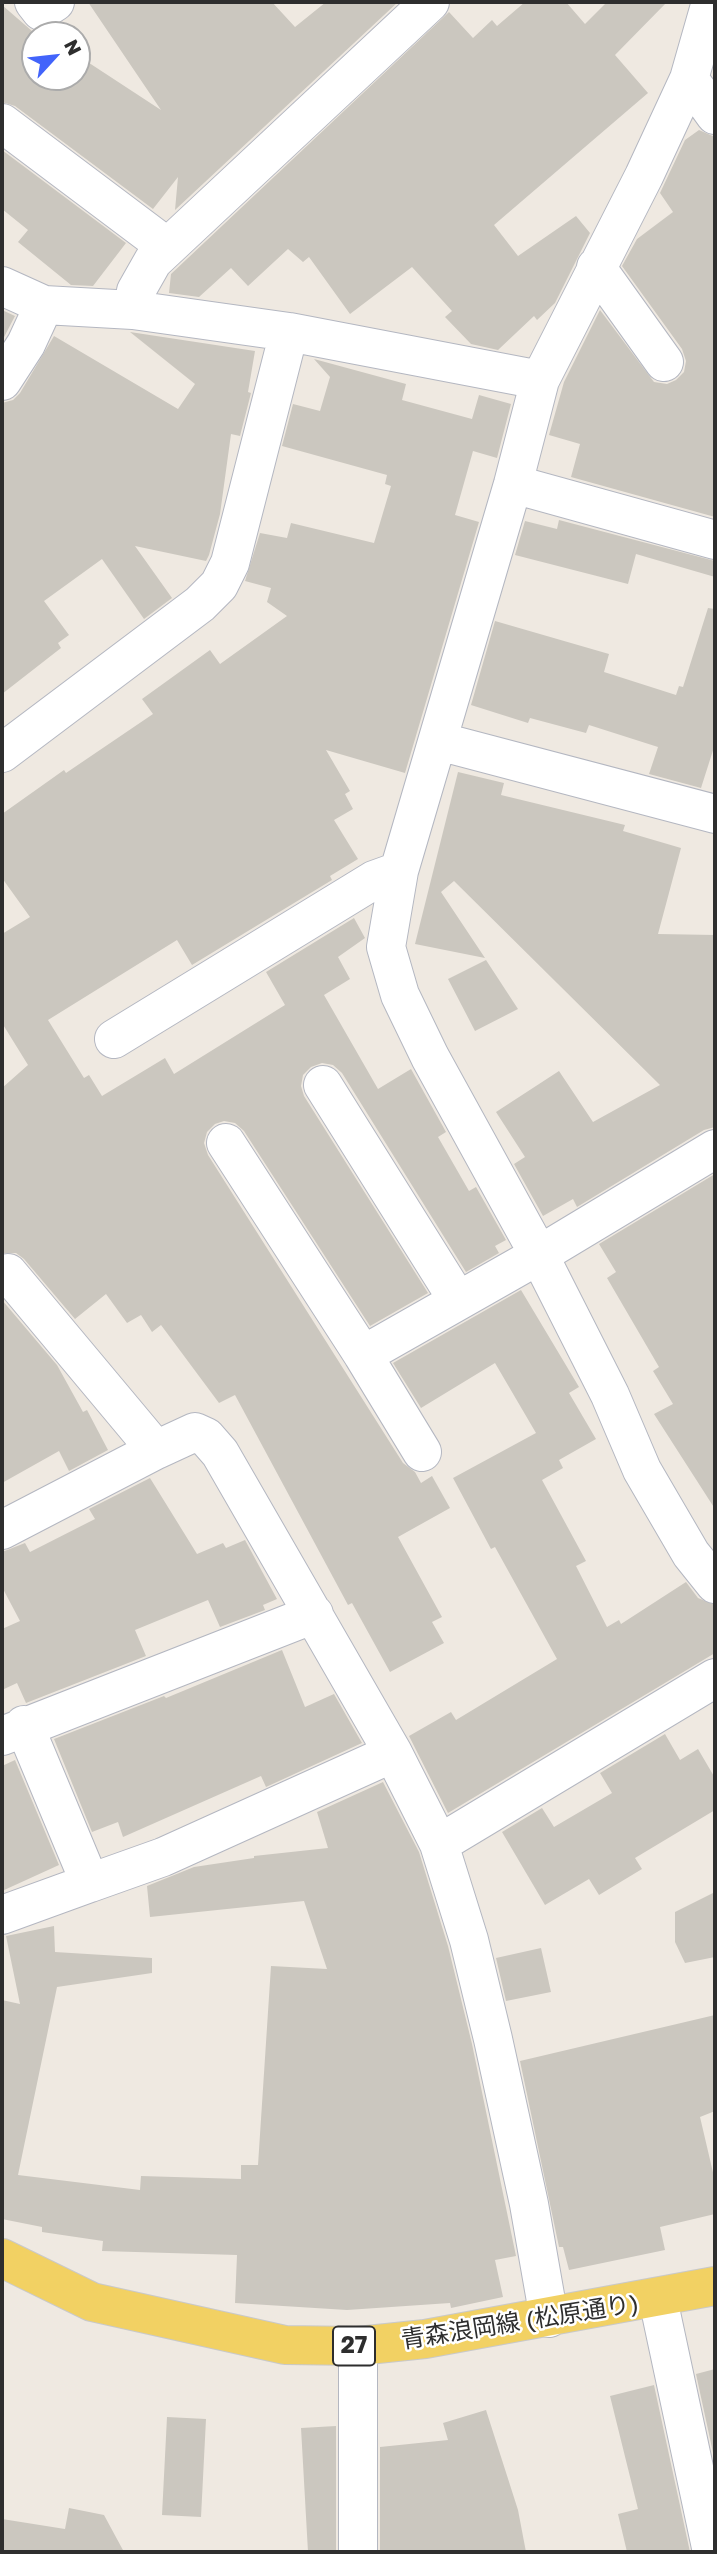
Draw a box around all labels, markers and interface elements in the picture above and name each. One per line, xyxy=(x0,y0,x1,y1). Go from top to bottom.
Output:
north arrow xyxy=(21,21,91,91)
text: N xyxy=(60,35,87,59)
street label: 青森浪岡線 (松原通り) xyxy=(399,2289,641,2355)
road number: 27 xyxy=(333,2326,375,2366)

